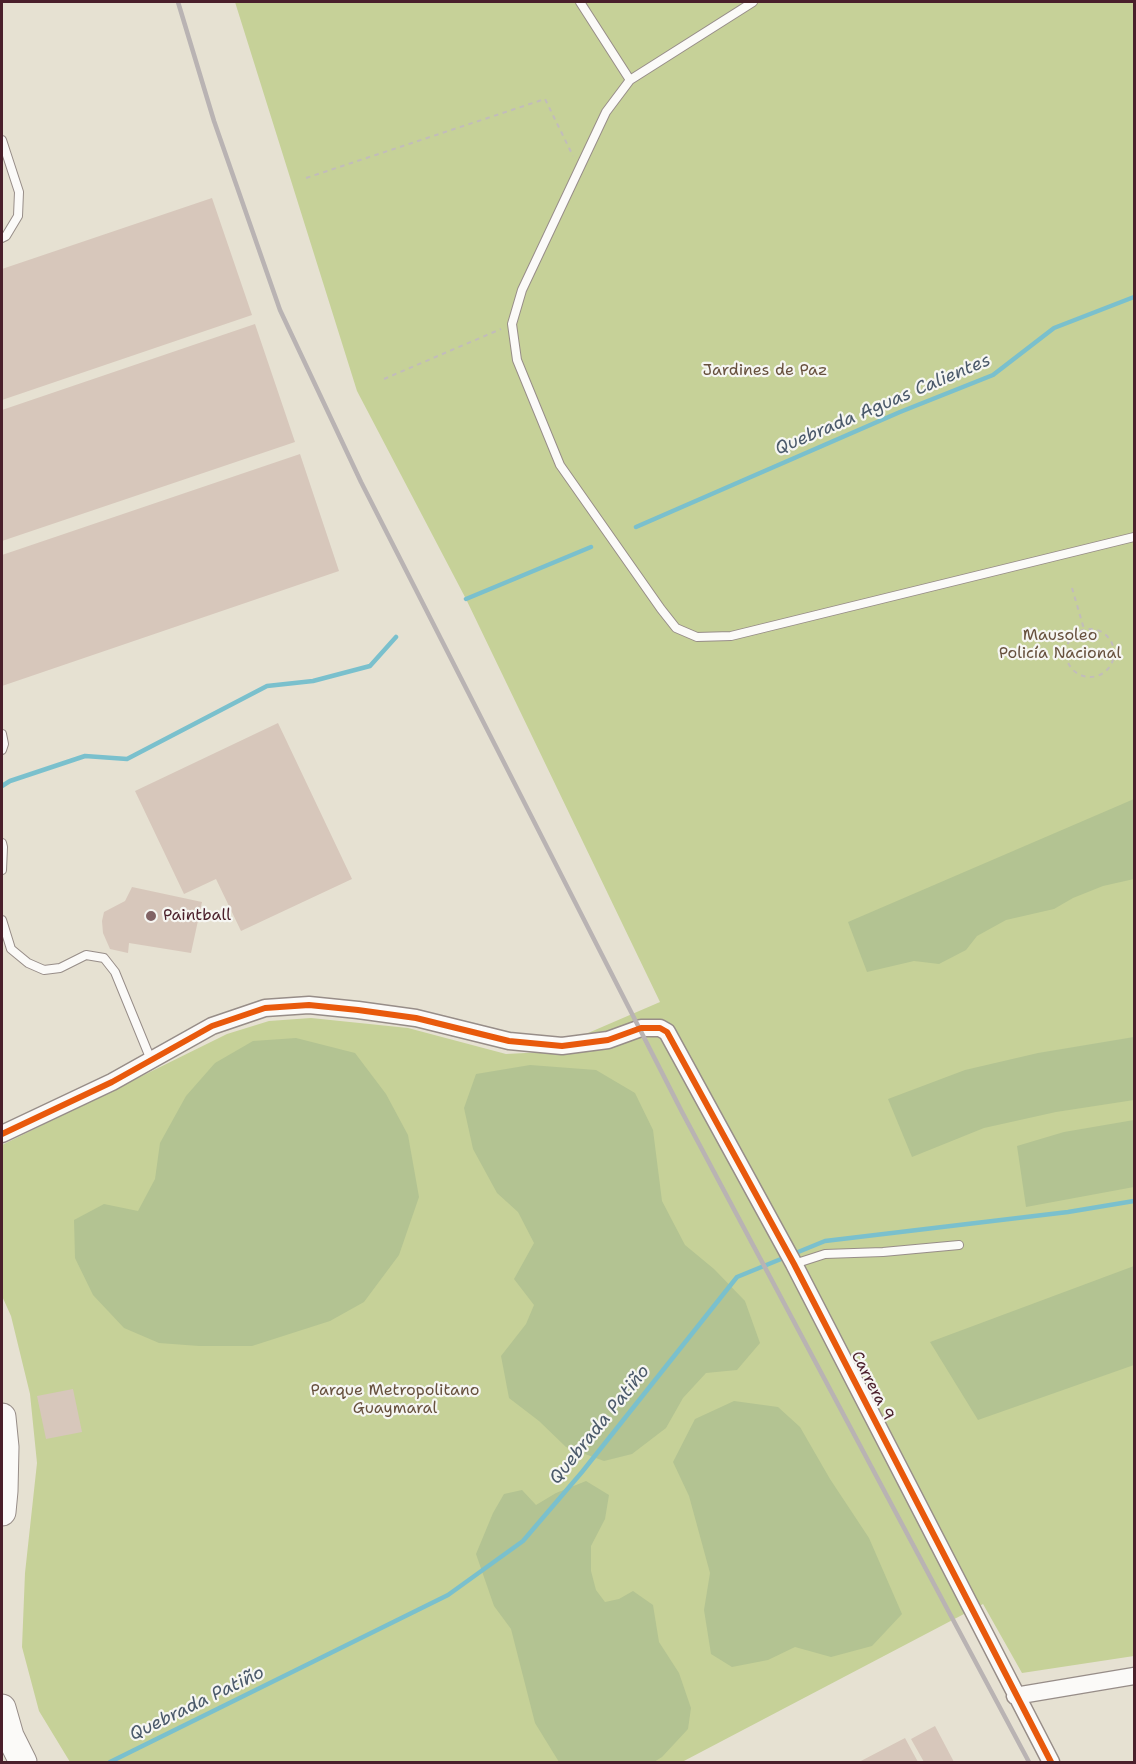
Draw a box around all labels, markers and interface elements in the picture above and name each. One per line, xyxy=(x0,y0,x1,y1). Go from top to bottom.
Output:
water label: Quebrada Aguas Calientes xyxy=(772,350,994,460)
park label: Jardines de Paz xyxy=(703,361,827,381)
park label: Mausoleo Policía Nacional xyxy=(999,626,1121,664)
place label: Paintball xyxy=(163,906,231,926)
marker: Paintball xyxy=(144,909,158,923)
street label: Carrera 9 xyxy=(846,1348,898,1424)
water label: Quebrada Patiño xyxy=(545,1361,655,1489)
park label: Parque Metropolitano Guaymaral xyxy=(311,1381,479,1419)
water label: Quebrada Patiño xyxy=(126,1662,268,1746)

